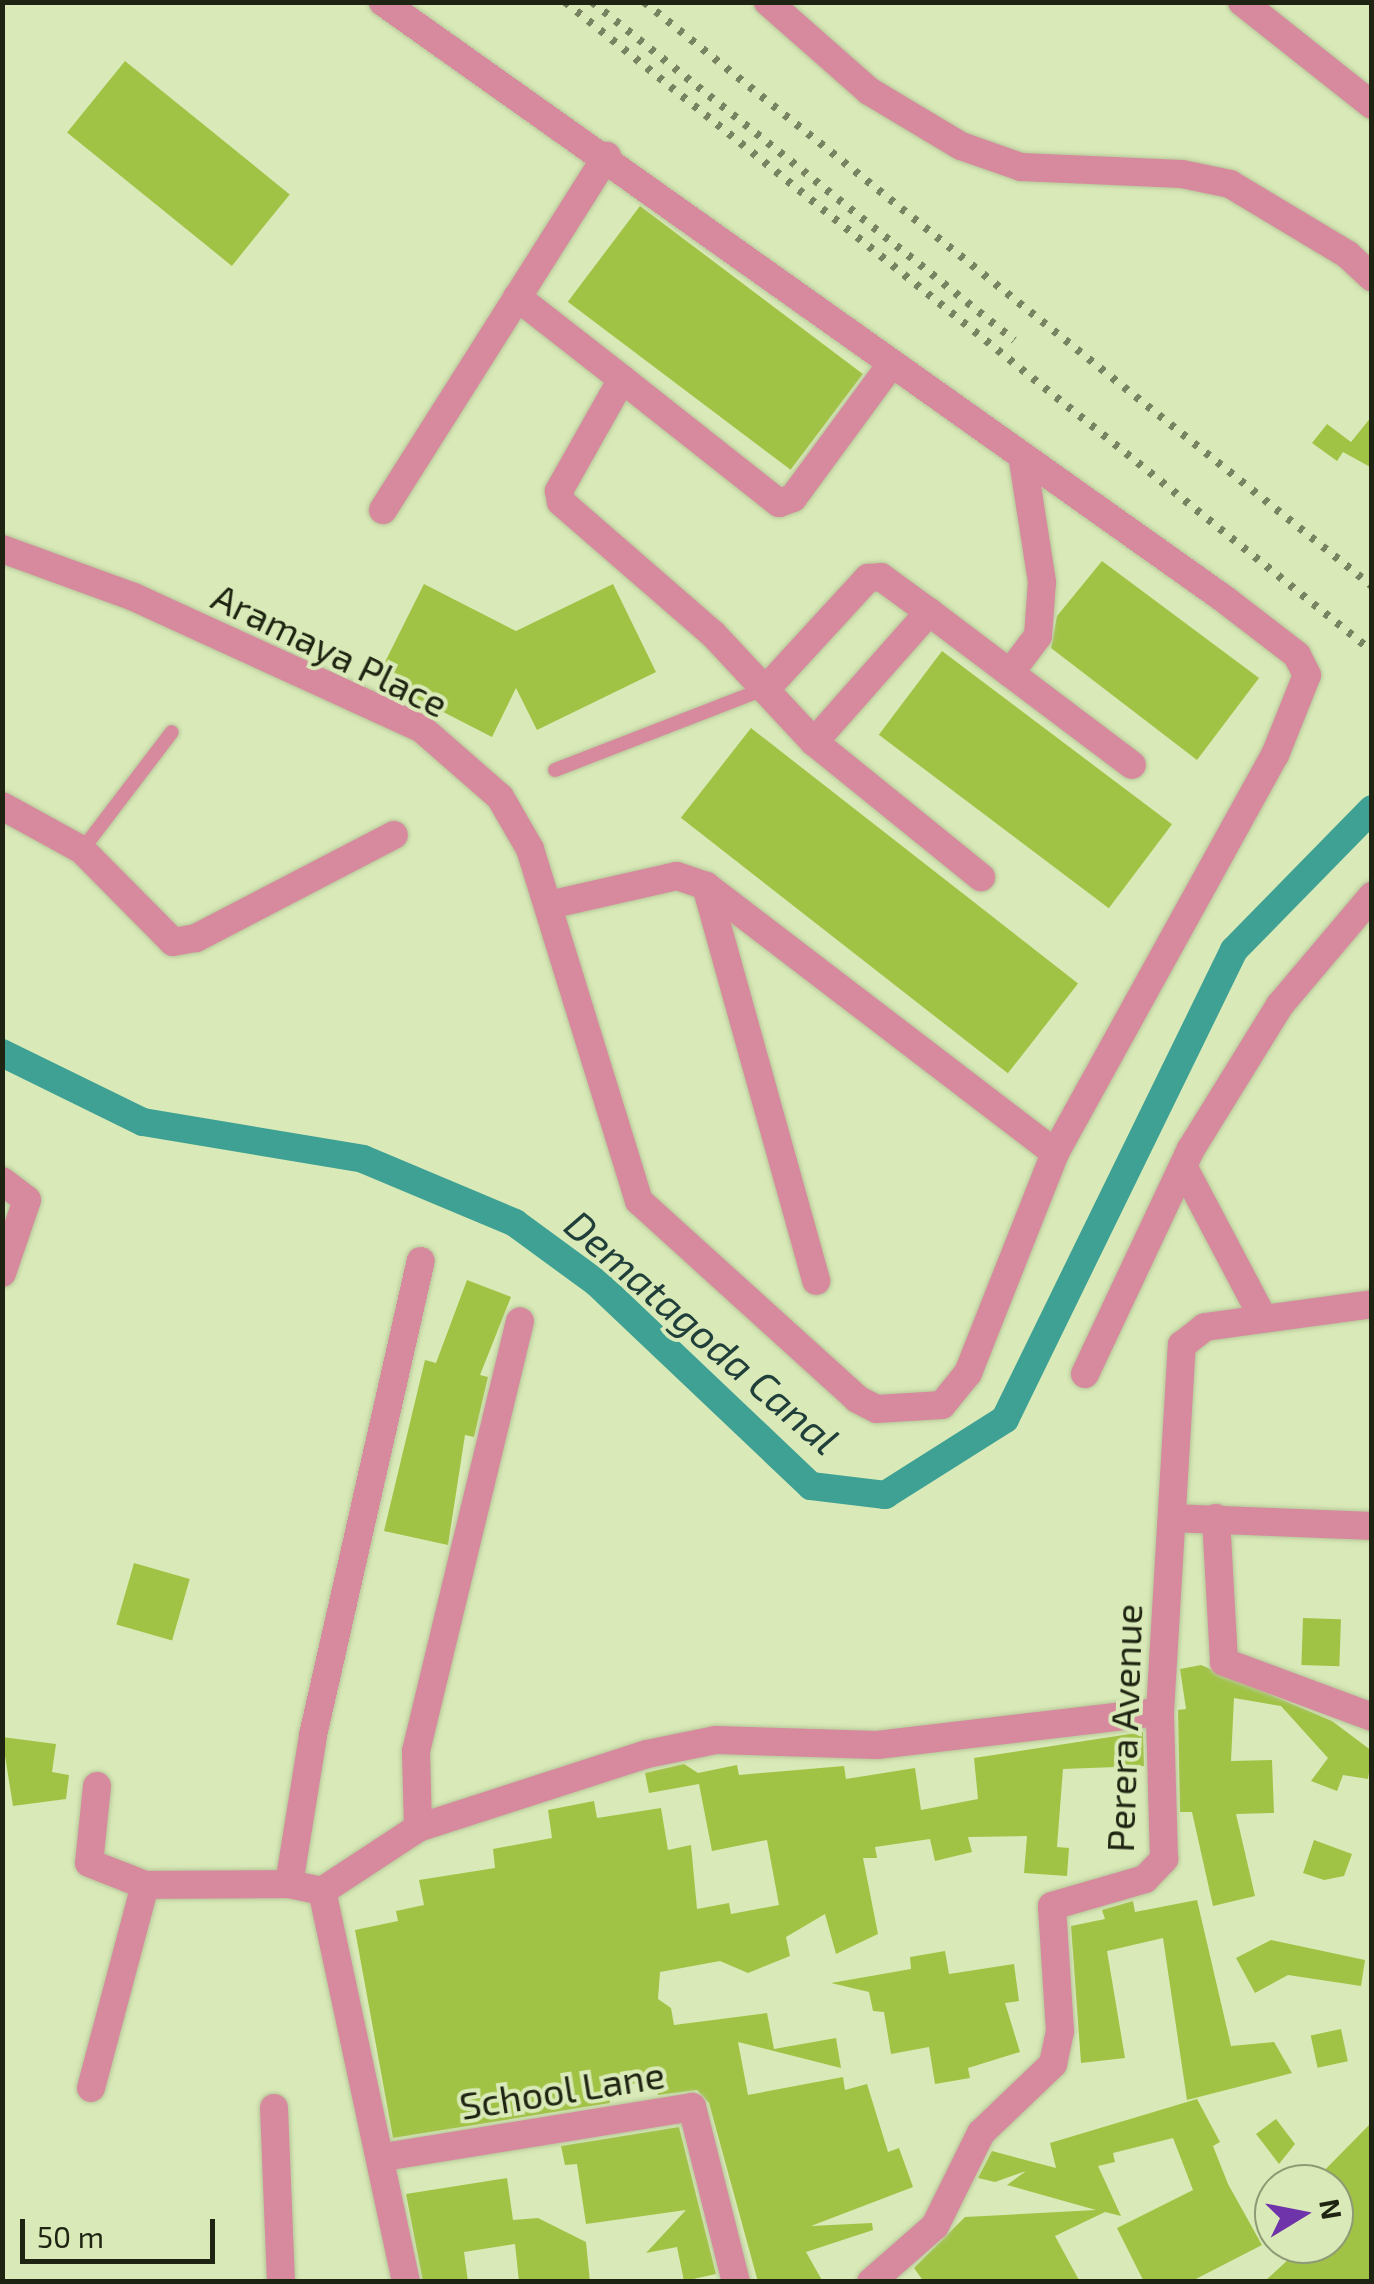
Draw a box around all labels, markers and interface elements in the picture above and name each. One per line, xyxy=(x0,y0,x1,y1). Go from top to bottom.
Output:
street label: Aramaya Place xyxy=(205,573,455,727)
water label: Dematagoda Canal xyxy=(556,1199,850,1463)
street label: Perera Avenue xyxy=(1097,1602,1151,1854)
street label: School Lane xyxy=(456,2051,668,2129)
north arrow xyxy=(1254,2164,1354,2264)
text: N xyxy=(1313,2196,1350,2222)
scale bar xyxy=(25,2199,220,2261)
text: 50 m xyxy=(37,2218,104,2254)

